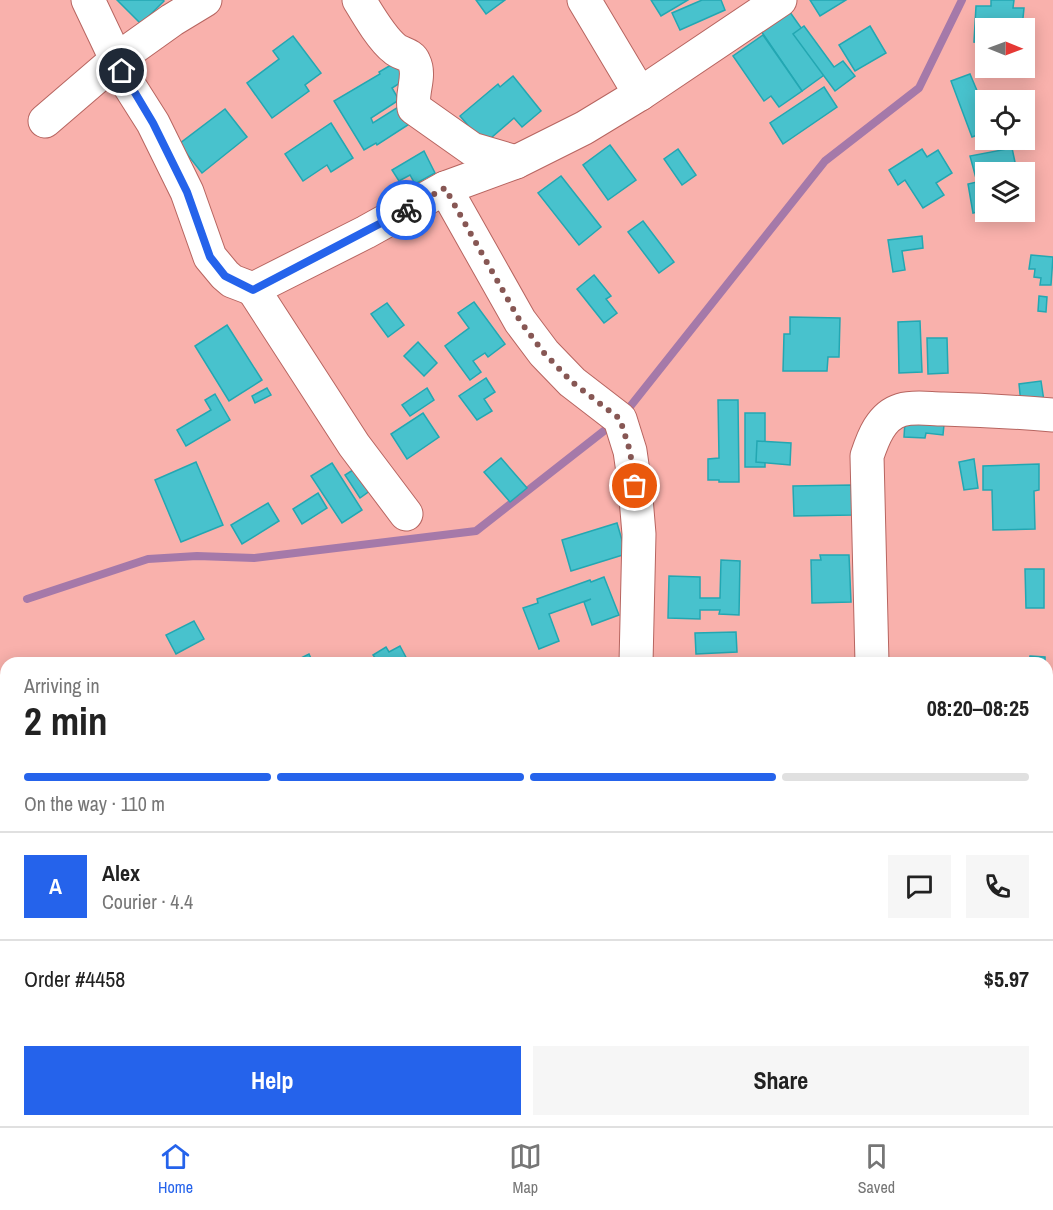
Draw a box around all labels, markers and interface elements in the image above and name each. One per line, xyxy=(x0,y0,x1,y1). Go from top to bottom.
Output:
north arrow xyxy=(975,18,1035,78)
map controls xyxy=(975,18,1035,222)
pin xyxy=(96,45,147,96)
icon: home xyxy=(105,54,138,87)
button: locate xyxy=(975,90,1035,150)
button: layers xyxy=(975,162,1035,222)
courier xyxy=(376,180,436,240)
icon: bike xyxy=(390,194,423,227)
pin xyxy=(609,460,660,511)
icon: bag xyxy=(618,469,651,502)
text: Arriving in xyxy=(24,672,100,699)
text: 08:20–08:25 xyxy=(927,693,1029,723)
text: 2 min xyxy=(24,695,108,747)
text: On the way · 110 m xyxy=(24,790,165,817)
button: chat xyxy=(888,855,951,918)
button: phone xyxy=(966,855,1029,918)
text: Alex xyxy=(102,858,140,888)
text: A xyxy=(49,871,62,901)
text: Courier · 4.4 xyxy=(102,888,193,915)
text: Order #4458 xyxy=(24,964,125,994)
text: $5.97 xyxy=(984,964,1029,994)
button: Help xyxy=(24,1046,521,1115)
button: Share xyxy=(533,1046,1029,1115)
tab: Home xyxy=(158,1140,193,1198)
tab: Map xyxy=(509,1140,542,1198)
tab: Saved xyxy=(858,1140,895,1198)

